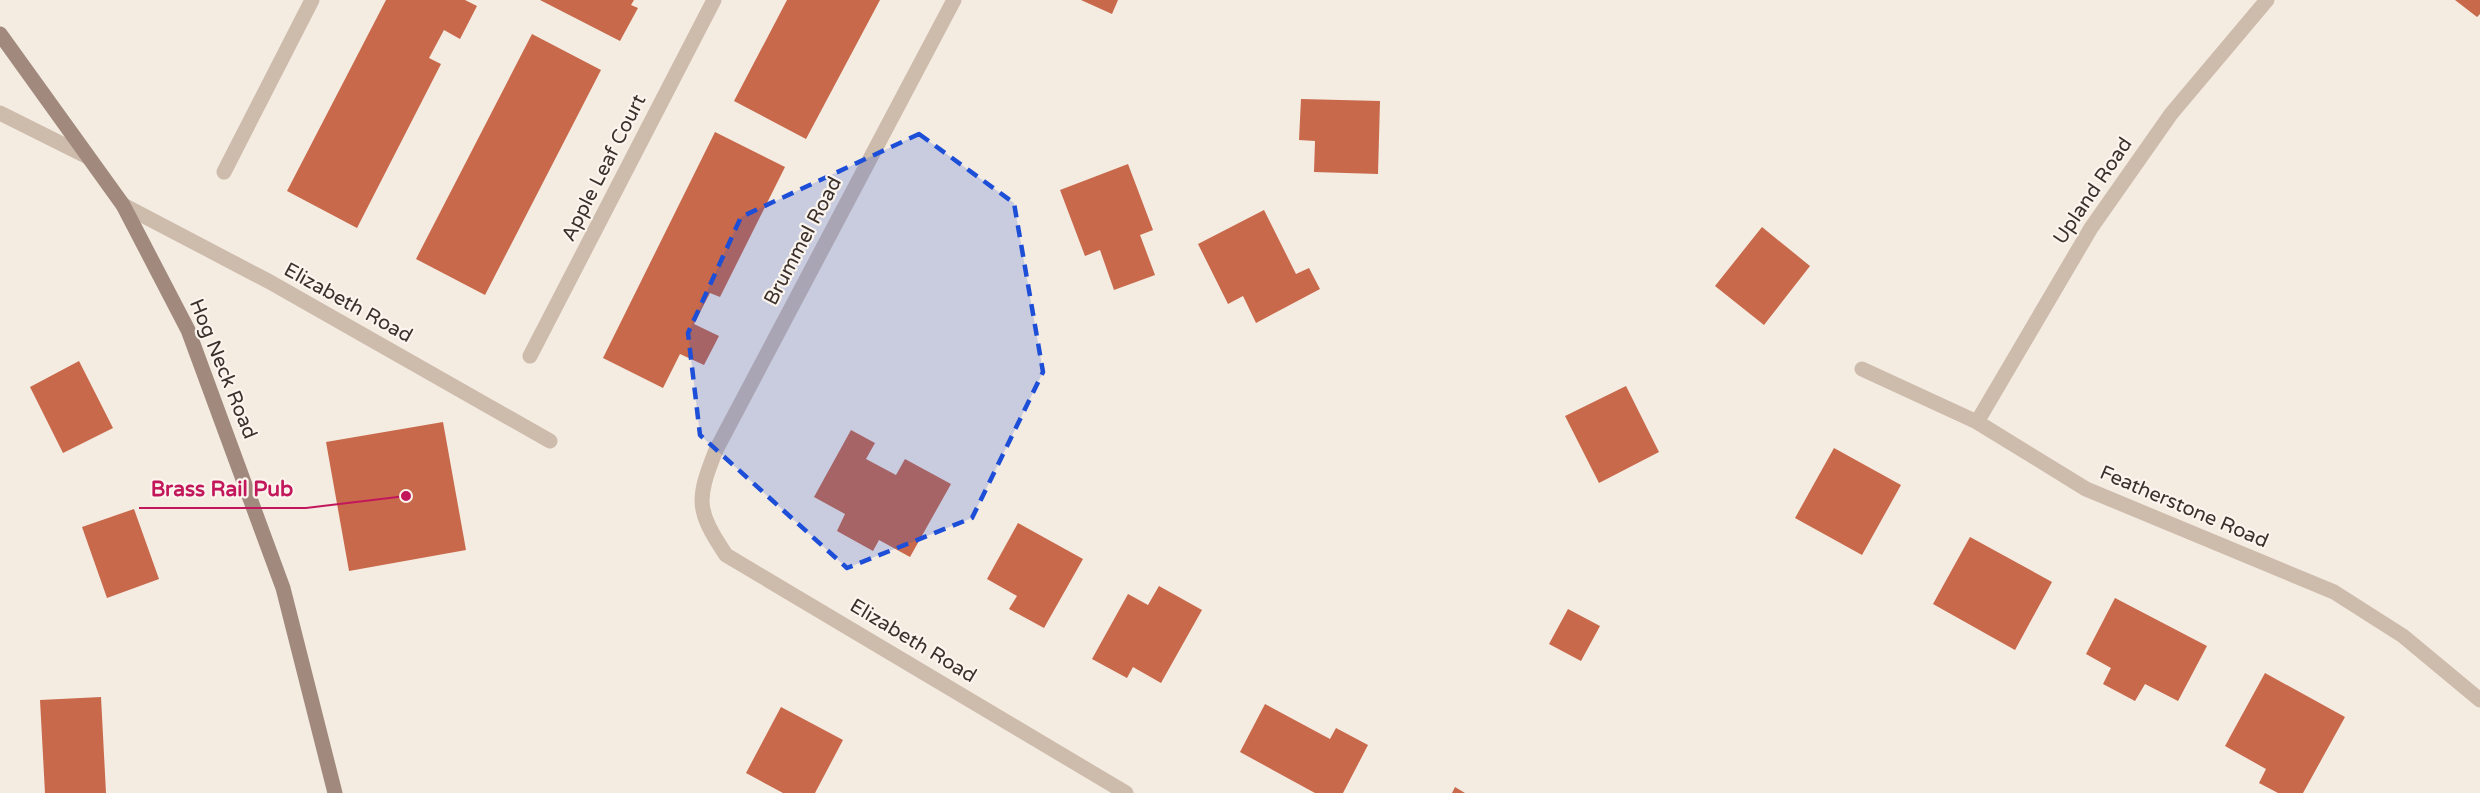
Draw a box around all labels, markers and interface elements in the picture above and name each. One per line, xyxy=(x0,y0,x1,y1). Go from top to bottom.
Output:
street label: Apple Leaf Court xyxy=(557,90,651,245)
street label: Upland Road xyxy=(2048,133,2138,249)
street label: Brummel Road xyxy=(759,173,847,309)
street label: Elizabeth Road xyxy=(280,258,416,348)
street label: Hog Neck Road xyxy=(184,295,262,443)
street label: Featherstone Road xyxy=(2096,461,2272,553)
callout: Brass Rail Pub xyxy=(139,469,306,508)
text: Brass Rail Pub xyxy=(151,477,293,502)
street label: Elizabeth Road xyxy=(845,594,981,688)

